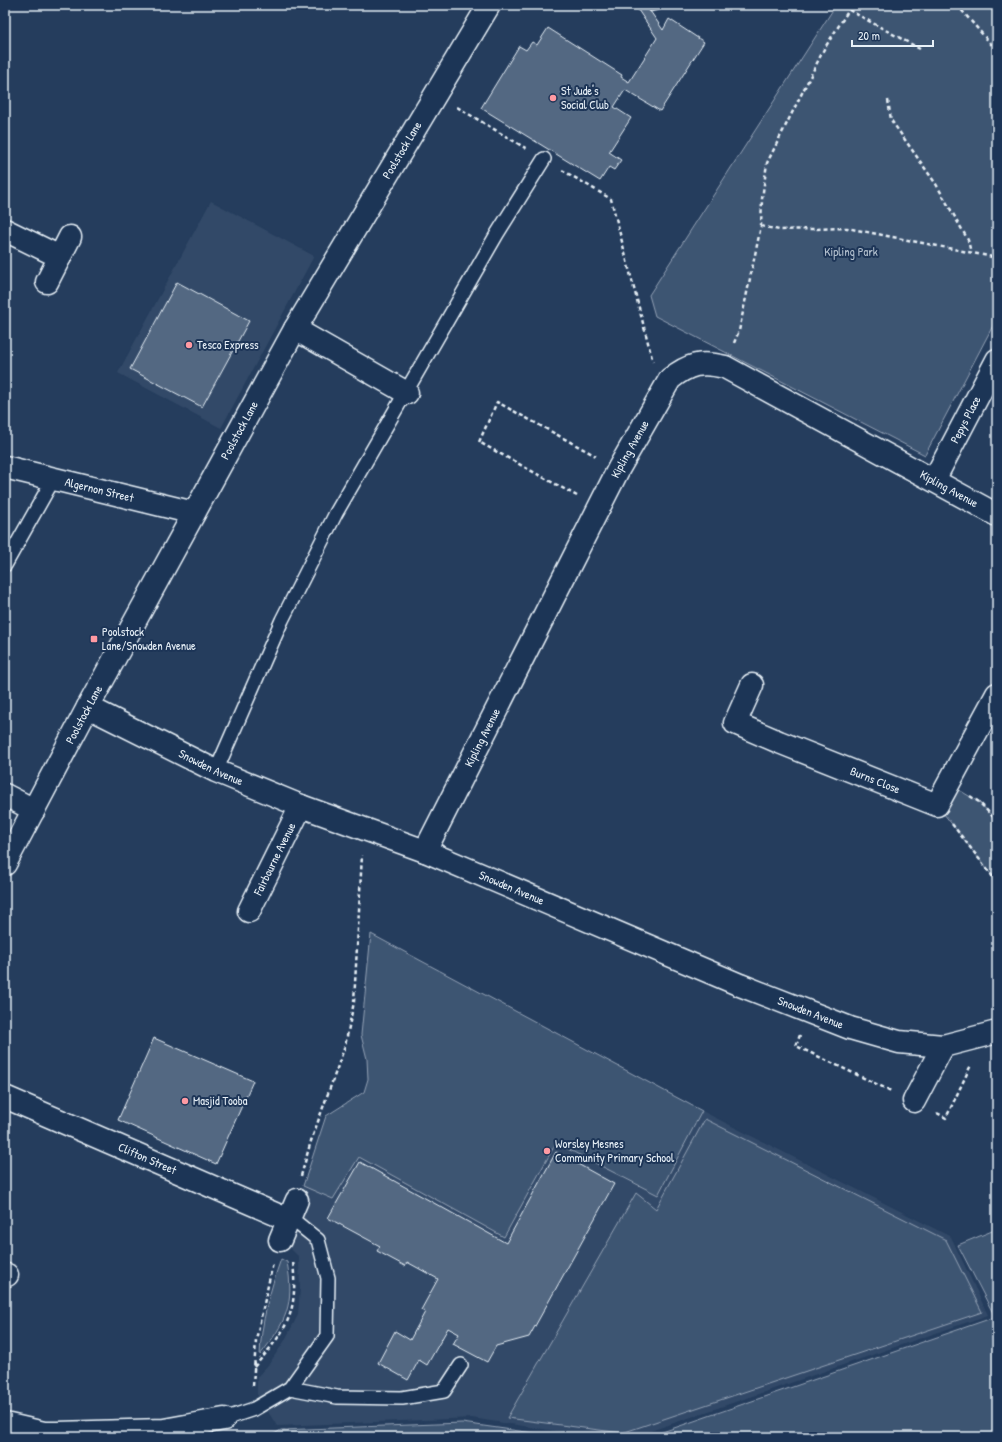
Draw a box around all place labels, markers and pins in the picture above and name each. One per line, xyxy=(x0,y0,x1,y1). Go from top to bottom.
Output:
place label: St Jude's Social Club xyxy=(561,82,609,113)
marker: St Jude's Social Club xyxy=(548,93,558,103)
place label: Tesco Express xyxy=(197,336,259,353)
marker: Tesco Express xyxy=(184,340,194,350)
place label: Poolstock Lane/Snowden Avenue xyxy=(102,623,196,654)
marker: Poolstock Lane/Snowden Avenue xyxy=(89,634,99,644)
place label: Masjid Tooba xyxy=(193,1092,248,1109)
marker: Masjid Tooba xyxy=(180,1096,190,1106)
place label: Worsley Mesnes Community Primary School xyxy=(555,1135,675,1166)
marker: Worsley Mesnes Community Primary School xyxy=(542,1146,552,1156)

